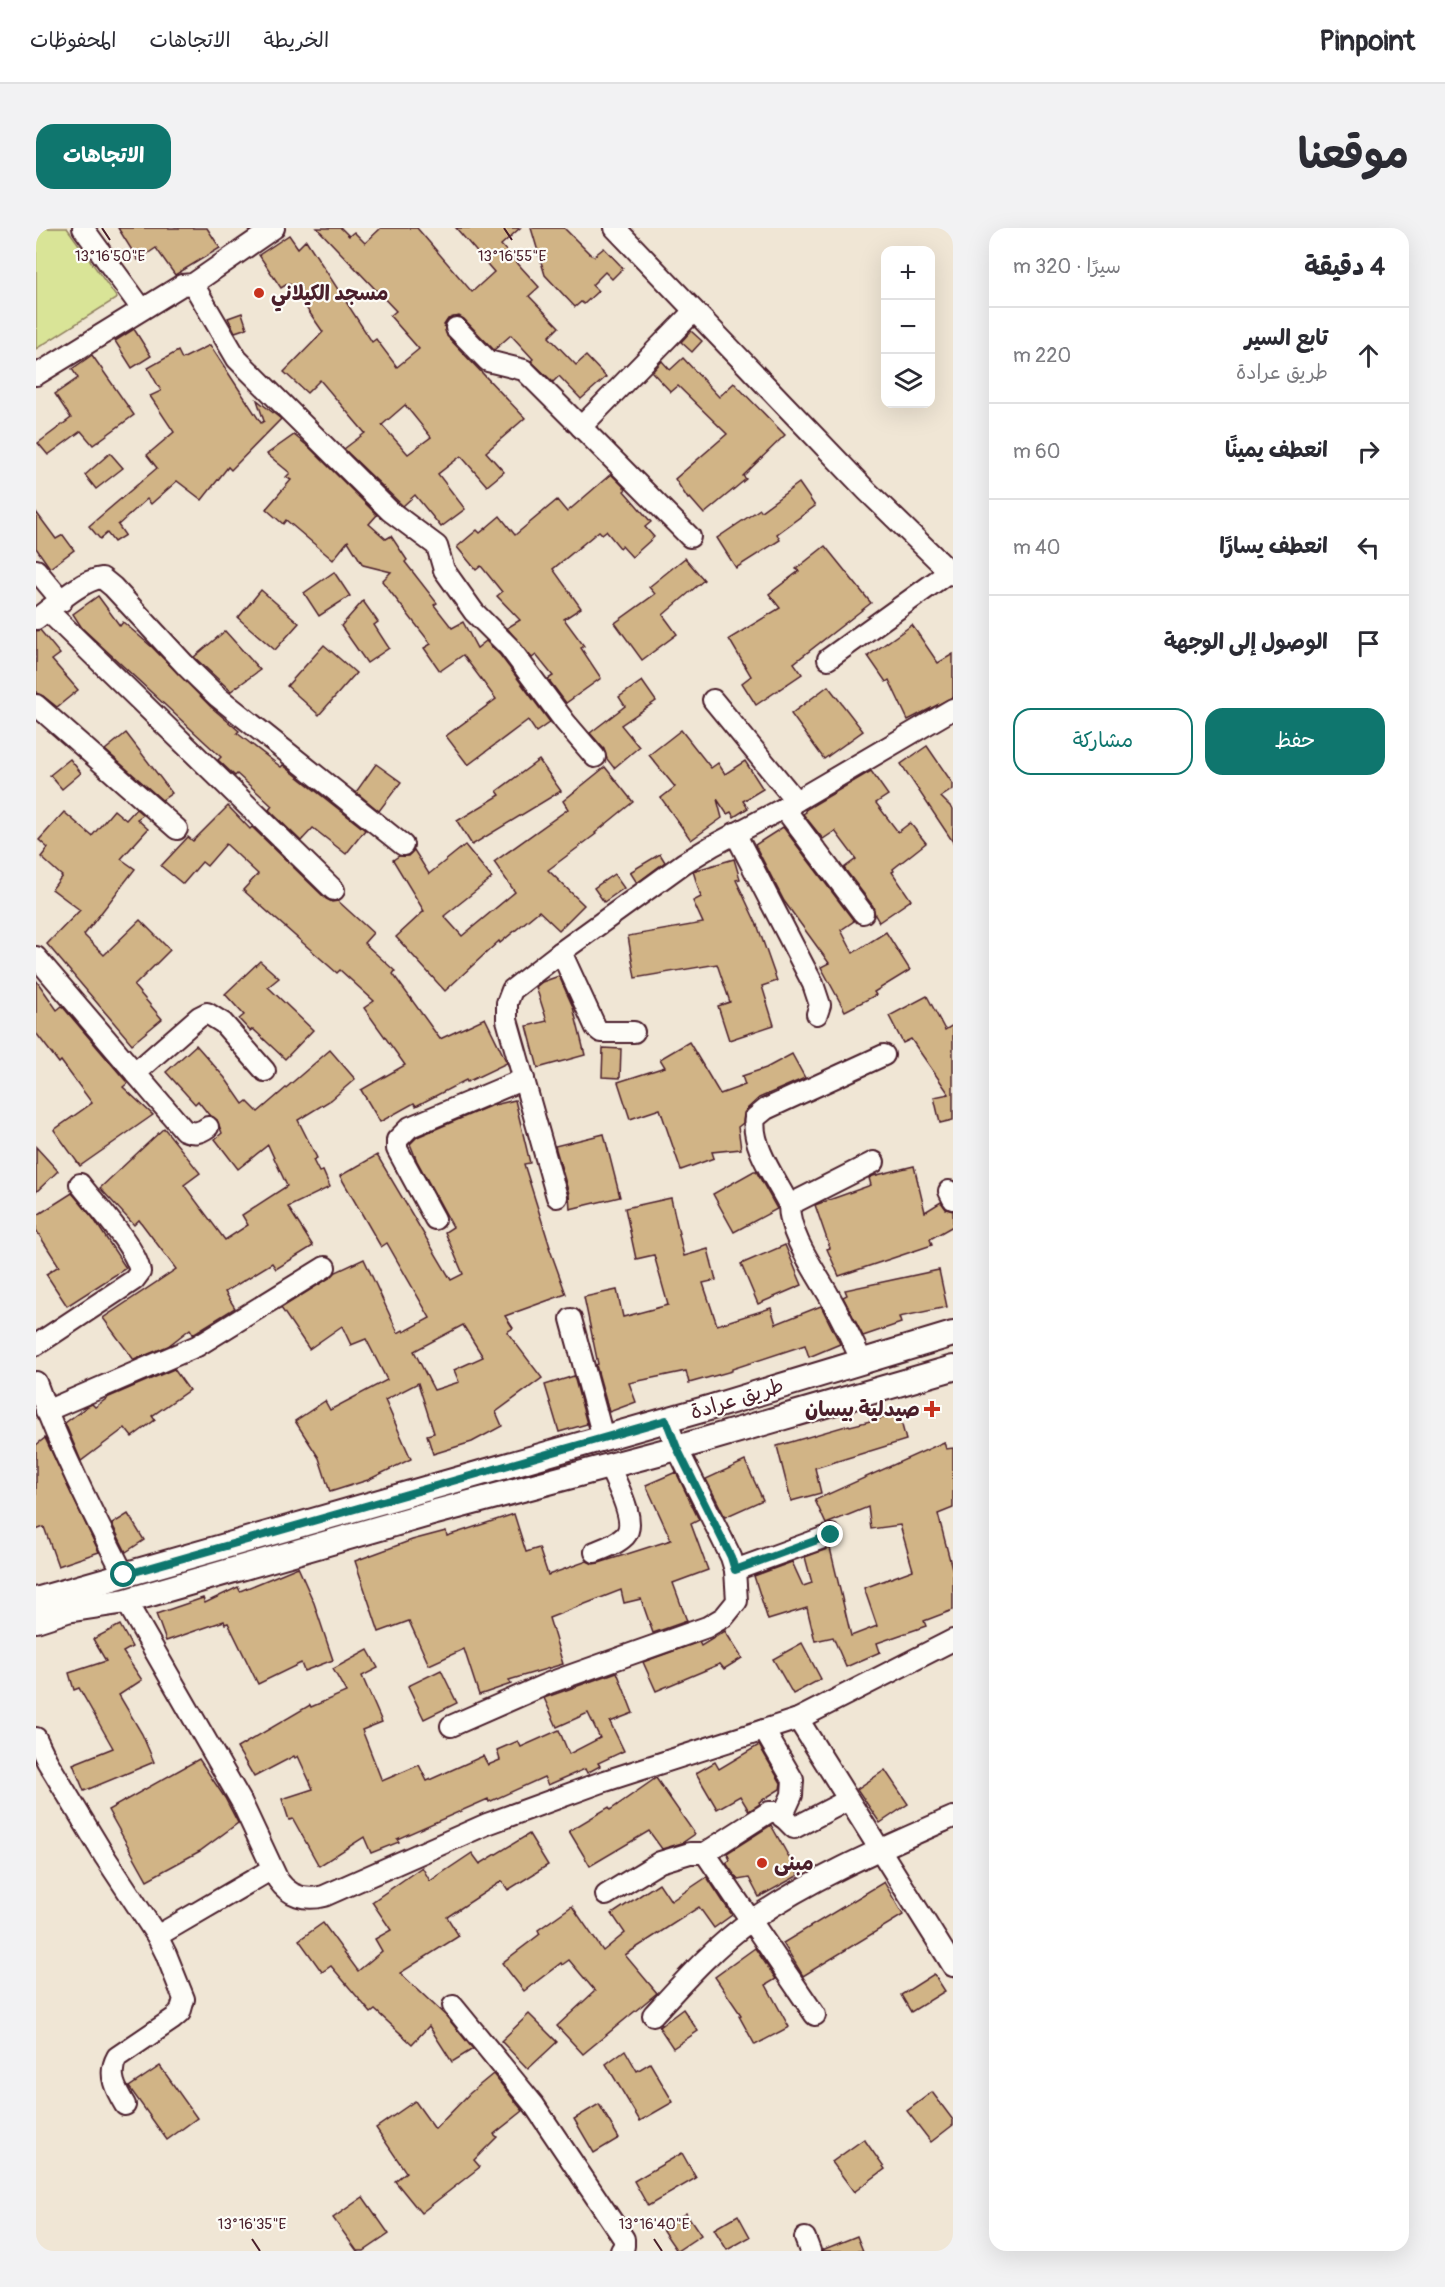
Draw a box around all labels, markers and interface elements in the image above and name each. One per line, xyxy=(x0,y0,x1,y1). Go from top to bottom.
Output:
text: Pinpoint xyxy=(1319,24,1415,59)
text: المحفوظات xyxy=(30,27,116,54)
text: الاتجاهات xyxy=(149,27,231,54)
text: الخريطة xyxy=(264,27,329,54)
button: الاتجاهات xyxy=(36,124,171,189)
text: موقعنا xyxy=(1298,129,1409,181)
map controls xyxy=(881,246,935,408)
button: + xyxy=(881,246,935,300)
text: 13°16'50"E xyxy=(75,247,146,266)
text: 13°16'55"E xyxy=(478,247,546,266)
text: 4 دقيقة xyxy=(1304,251,1385,283)
text: سيرًا · 320 m xyxy=(1013,254,1121,279)
place label: مسجد الكيلاني xyxy=(271,280,388,312)
marker: مسجد الكيلاني xyxy=(252,286,266,300)
button: − xyxy=(881,300,935,354)
text: تابع السير xyxy=(1245,324,1328,352)
icon: ahead xyxy=(1352,339,1385,372)
text: 220 m xyxy=(1013,343,1071,368)
button: layers xyxy=(881,354,935,408)
text: طريق عرادة xyxy=(1236,360,1328,385)
icon: right xyxy=(1352,435,1385,468)
text: انعطف يمينًا xyxy=(1225,436,1328,464)
text: 60 m xyxy=(1013,439,1060,464)
icon: left xyxy=(1352,531,1385,564)
text: انعطف يسارًا xyxy=(1219,532,1328,560)
text: 40 m xyxy=(1013,535,1060,560)
icon: arrive xyxy=(1352,627,1385,660)
text: الوصول إلى الوجهة xyxy=(1164,628,1328,656)
button: مشاركة xyxy=(1013,708,1193,775)
button: حفظ xyxy=(1205,708,1385,775)
street label: طريق عرادة xyxy=(687,1372,787,1426)
place label: صيدلية بيسان xyxy=(805,1396,920,1423)
marker: صيدلية بيسان xyxy=(925,1402,939,1416)
route end xyxy=(817,1521,843,1547)
route start xyxy=(110,1561,136,1587)
place label: مبنى xyxy=(774,1850,814,1877)
marker: مبنى xyxy=(755,1856,769,1870)
text: 13°16'35"E xyxy=(218,2215,287,2234)
text: 13°16'40"E xyxy=(618,2215,690,2234)

